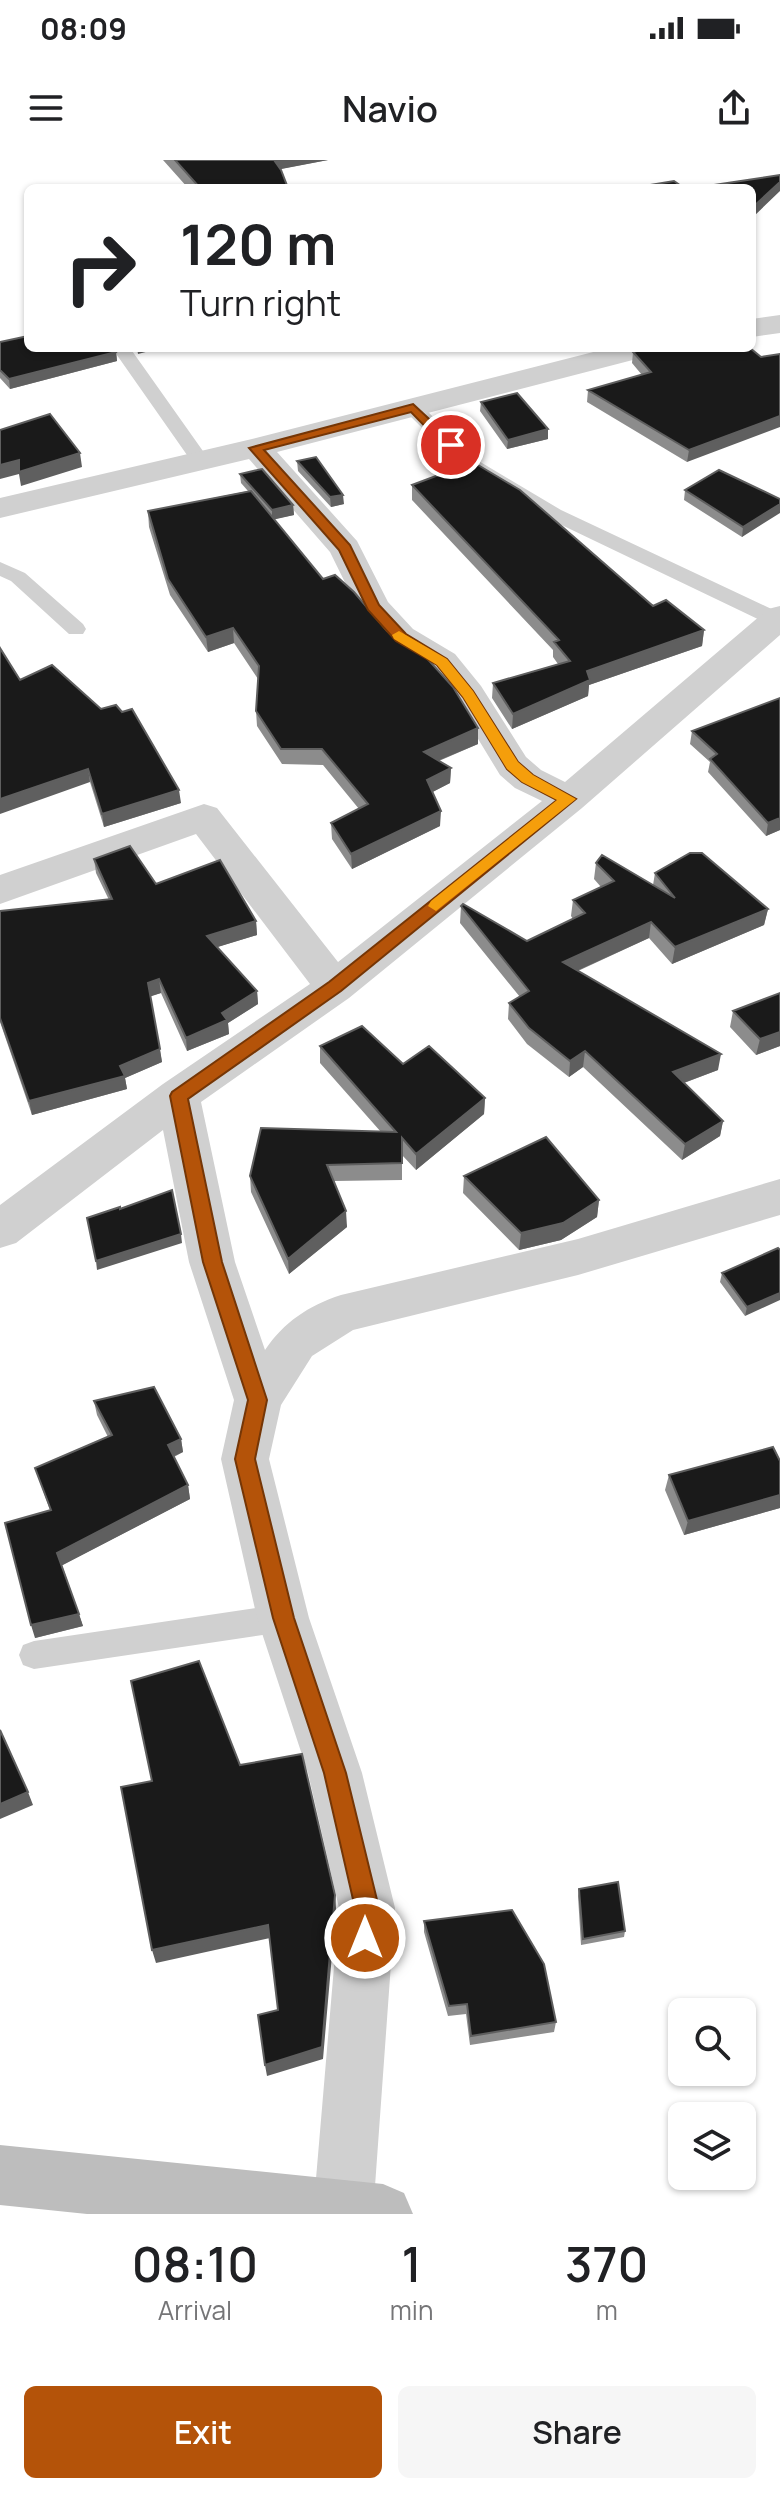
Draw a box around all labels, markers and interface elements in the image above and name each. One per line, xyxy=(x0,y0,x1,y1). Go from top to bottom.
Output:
text: 08:09 xyxy=(40,8,127,49)
text: Navio xyxy=(342,84,438,133)
icon: menu xyxy=(24,86,68,130)
icon: share xyxy=(712,86,756,130)
text: 120 m xyxy=(180,205,336,282)
icon: right xyxy=(48,216,152,320)
text: Turn right xyxy=(180,278,341,327)
pin xyxy=(417,411,485,479)
icon: arrive xyxy=(429,423,473,467)
position arrow xyxy=(323,1896,407,1980)
map controls xyxy=(668,1998,756,2190)
button: search xyxy=(668,1998,756,2086)
button: layers xyxy=(668,2102,756,2190)
text: 08:10 xyxy=(132,2231,258,2296)
text: 1 xyxy=(401,2231,422,2296)
text: 370 xyxy=(565,2231,648,2296)
text: Arrival xyxy=(158,2292,232,2328)
text: min xyxy=(390,2292,433,2328)
text: m xyxy=(596,2292,618,2328)
button: Exit xyxy=(24,2386,382,2478)
button: Share xyxy=(398,2386,756,2478)

